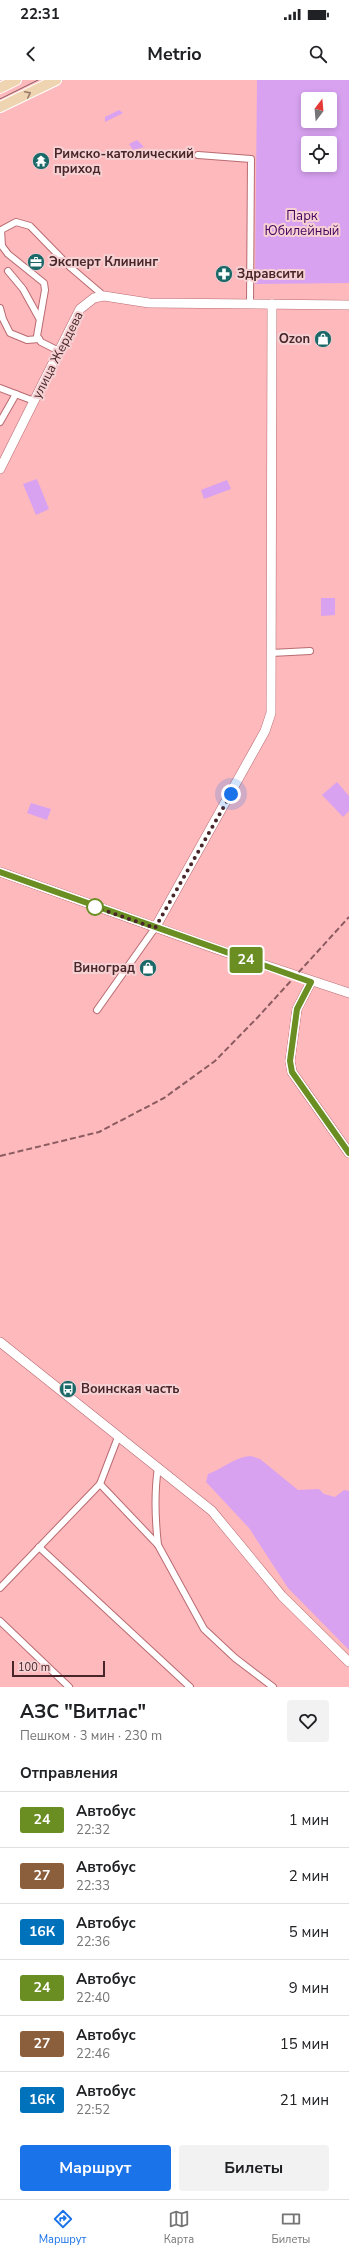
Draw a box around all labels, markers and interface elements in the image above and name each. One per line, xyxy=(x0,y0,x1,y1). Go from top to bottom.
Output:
text: 22:31 xyxy=(20,4,60,24)
text: Metrio xyxy=(147,42,202,66)
icon: back xyxy=(20,43,42,65)
icon: search xyxy=(307,43,329,65)
one-way arrow xyxy=(24,91,31,99)
north arrow xyxy=(301,92,337,128)
map controls xyxy=(301,92,337,172)
button: locate xyxy=(301,136,337,172)
place label: Римско-католический приход xyxy=(54,145,194,178)
temple icon: Римско-католический приход xyxy=(31,151,51,171)
park label: Парк Юбилейный xyxy=(265,207,339,240)
office icon: Эксперт Клининг xyxy=(26,252,46,272)
place label: Эксперт Клининг xyxy=(49,253,158,271)
pharmacy icon: Здравсити xyxy=(214,264,234,284)
place label: Здравсити xyxy=(237,265,304,283)
street label: улица Жердева xyxy=(28,308,88,402)
shop icon: Ozon xyxy=(313,329,333,349)
place label: Ozon xyxy=(279,330,310,348)
your location xyxy=(221,784,241,804)
unlabelled marker xyxy=(86,898,104,916)
line badge: 24 xyxy=(228,947,264,973)
text: 24 xyxy=(238,950,254,969)
shop icon: Виноград xyxy=(138,958,158,978)
place label: Виноград xyxy=(73,959,135,977)
bus stop icon: Воинская часть xyxy=(58,1379,78,1399)
place label: Воинская часть xyxy=(81,1380,179,1398)
scale bar xyxy=(12,1659,105,1678)
text: 100 m xyxy=(18,1660,50,1675)
text: АЗС "Витлас" xyxy=(20,1699,146,1725)
button: heart xyxy=(287,1700,329,1742)
text: Пешком · 3 мин · 230 m xyxy=(20,1727,162,1745)
text: Отправления xyxy=(20,1763,118,1783)
text: Автобус xyxy=(76,1801,136,1821)
text: 24 xyxy=(34,1810,50,1829)
text: 1 мин xyxy=(289,1810,329,1830)
text: 22:32 xyxy=(76,1821,110,1839)
text: Автобус xyxy=(76,1857,136,1877)
text: 27 xyxy=(34,1866,50,1885)
text: 2 мин xyxy=(289,1866,329,1886)
text: 22:33 xyxy=(76,1877,110,1895)
text: Автобус xyxy=(76,1913,136,1933)
text: 16К xyxy=(29,1922,55,1941)
text: 5 мин xyxy=(289,1922,329,1942)
text: 22:36 xyxy=(76,1933,110,1951)
text: Автобус xyxy=(76,1969,136,1989)
text: 24 xyxy=(34,1978,50,1997)
text: 9 мин xyxy=(289,1978,329,1998)
text: 22:40 xyxy=(76,1989,110,2007)
text: Автобус xyxy=(76,2025,136,2045)
text: 27 xyxy=(34,2034,50,2053)
text: 15 мин xyxy=(280,2034,329,2054)
text: 22:46 xyxy=(76,2045,110,2063)
text: Автобус xyxy=(76,2081,136,2101)
text: 16К xyxy=(29,2090,55,2109)
text: 21 мин xyxy=(280,2090,329,2110)
text: 22:52 xyxy=(76,2101,110,2119)
button: Маршрут xyxy=(20,2145,171,2191)
button: Билеты xyxy=(179,2145,329,2191)
tab: Маршрут xyxy=(39,2208,86,2247)
tab: Карта xyxy=(164,2208,194,2247)
tab: Билеты xyxy=(271,2208,310,2247)

